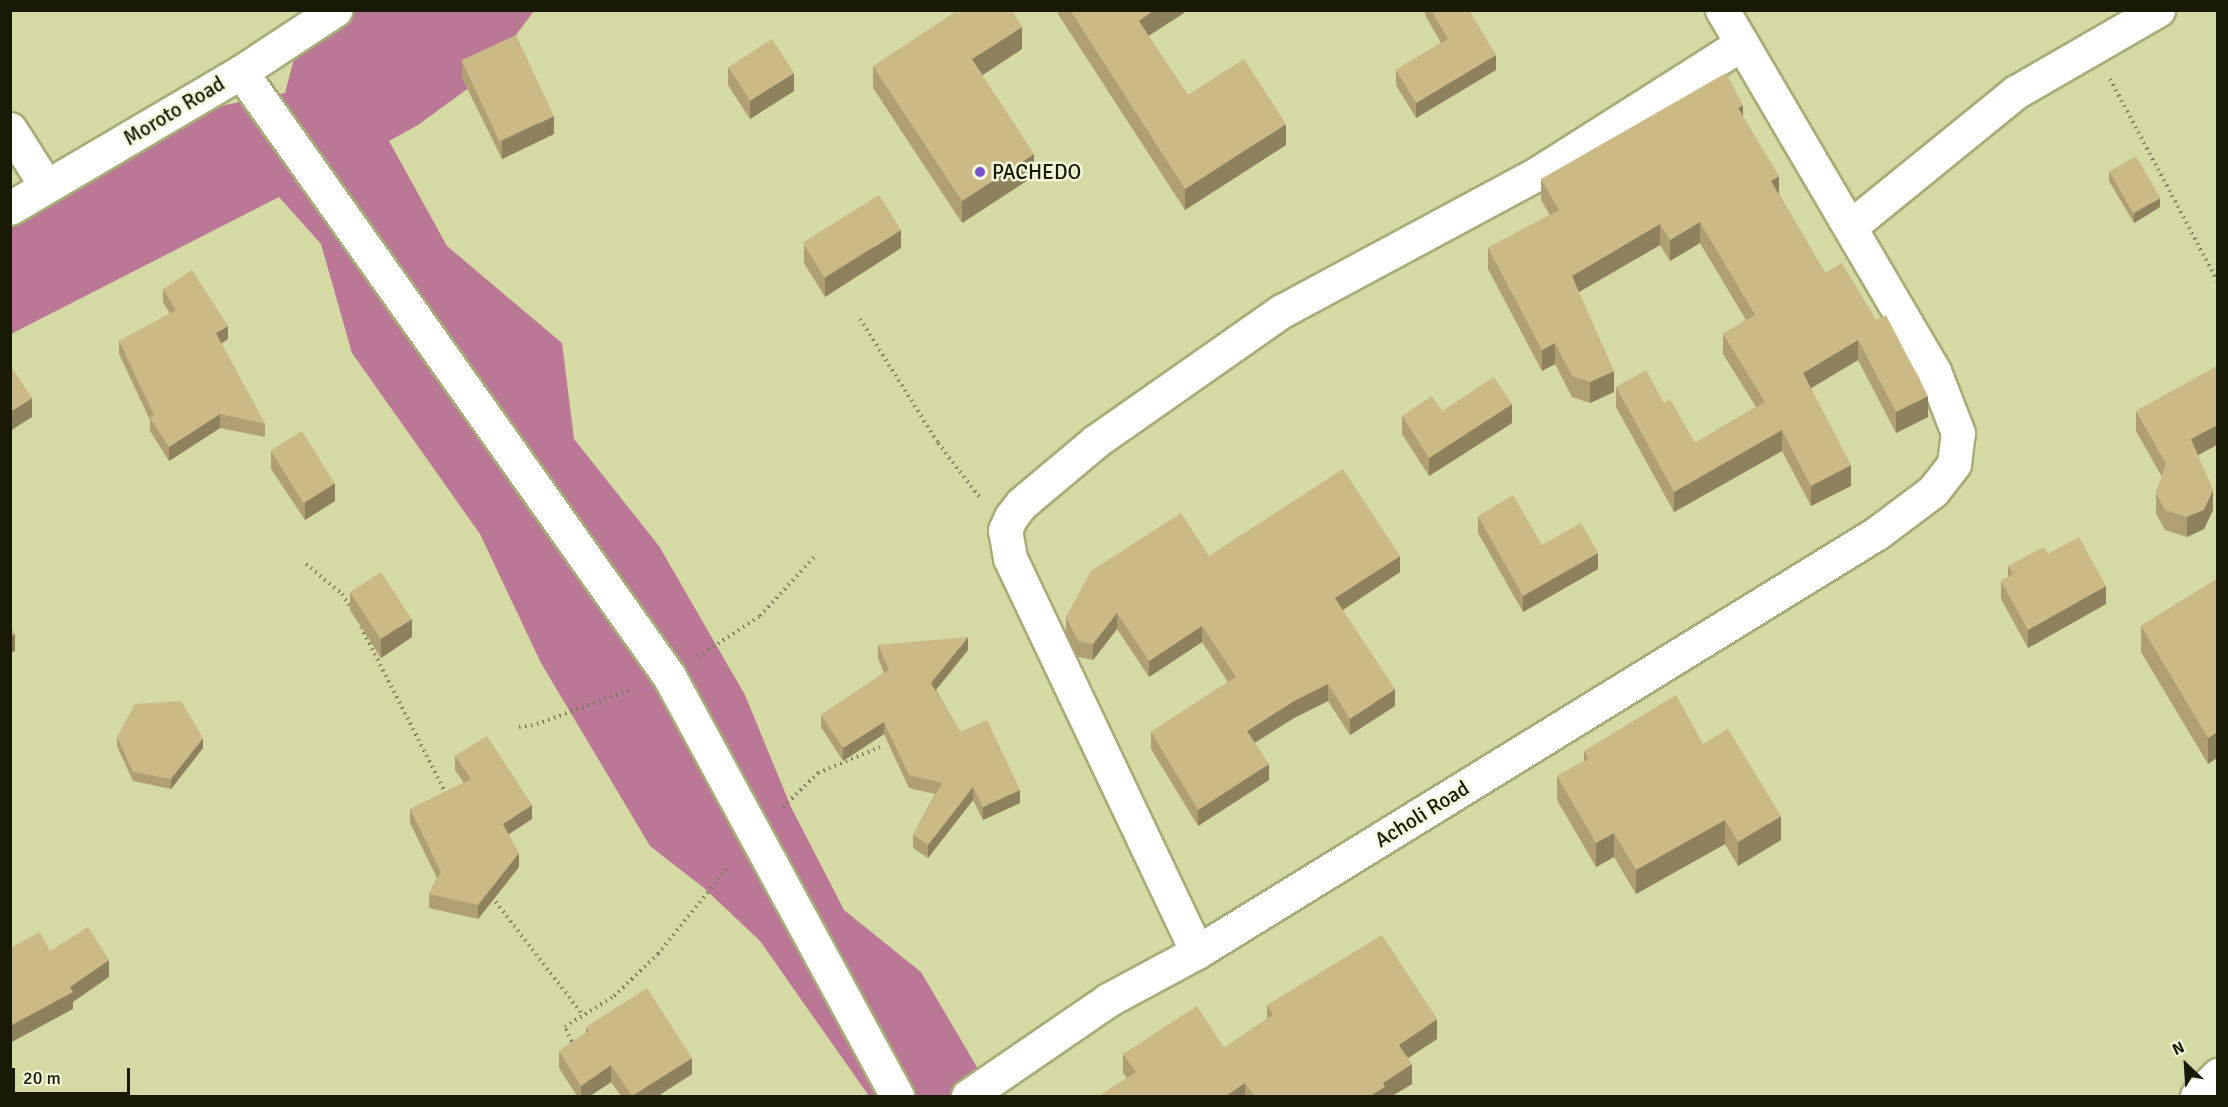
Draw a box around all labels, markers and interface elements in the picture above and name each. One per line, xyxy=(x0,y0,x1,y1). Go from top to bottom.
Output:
street label: Moroto Road xyxy=(119,71,229,151)
place label: PACHEDO xyxy=(992,159,1081,185)
marker: PACHEDO xyxy=(973,165,987,179)
street label: Acholi Road xyxy=(1370,775,1474,853)
north arrow xyxy=(2156,1035,2216,1095)
text: N xyxy=(2169,1037,2188,1060)
scale bar xyxy=(15,1056,134,1094)
text: 20 m xyxy=(23,1067,61,1089)

